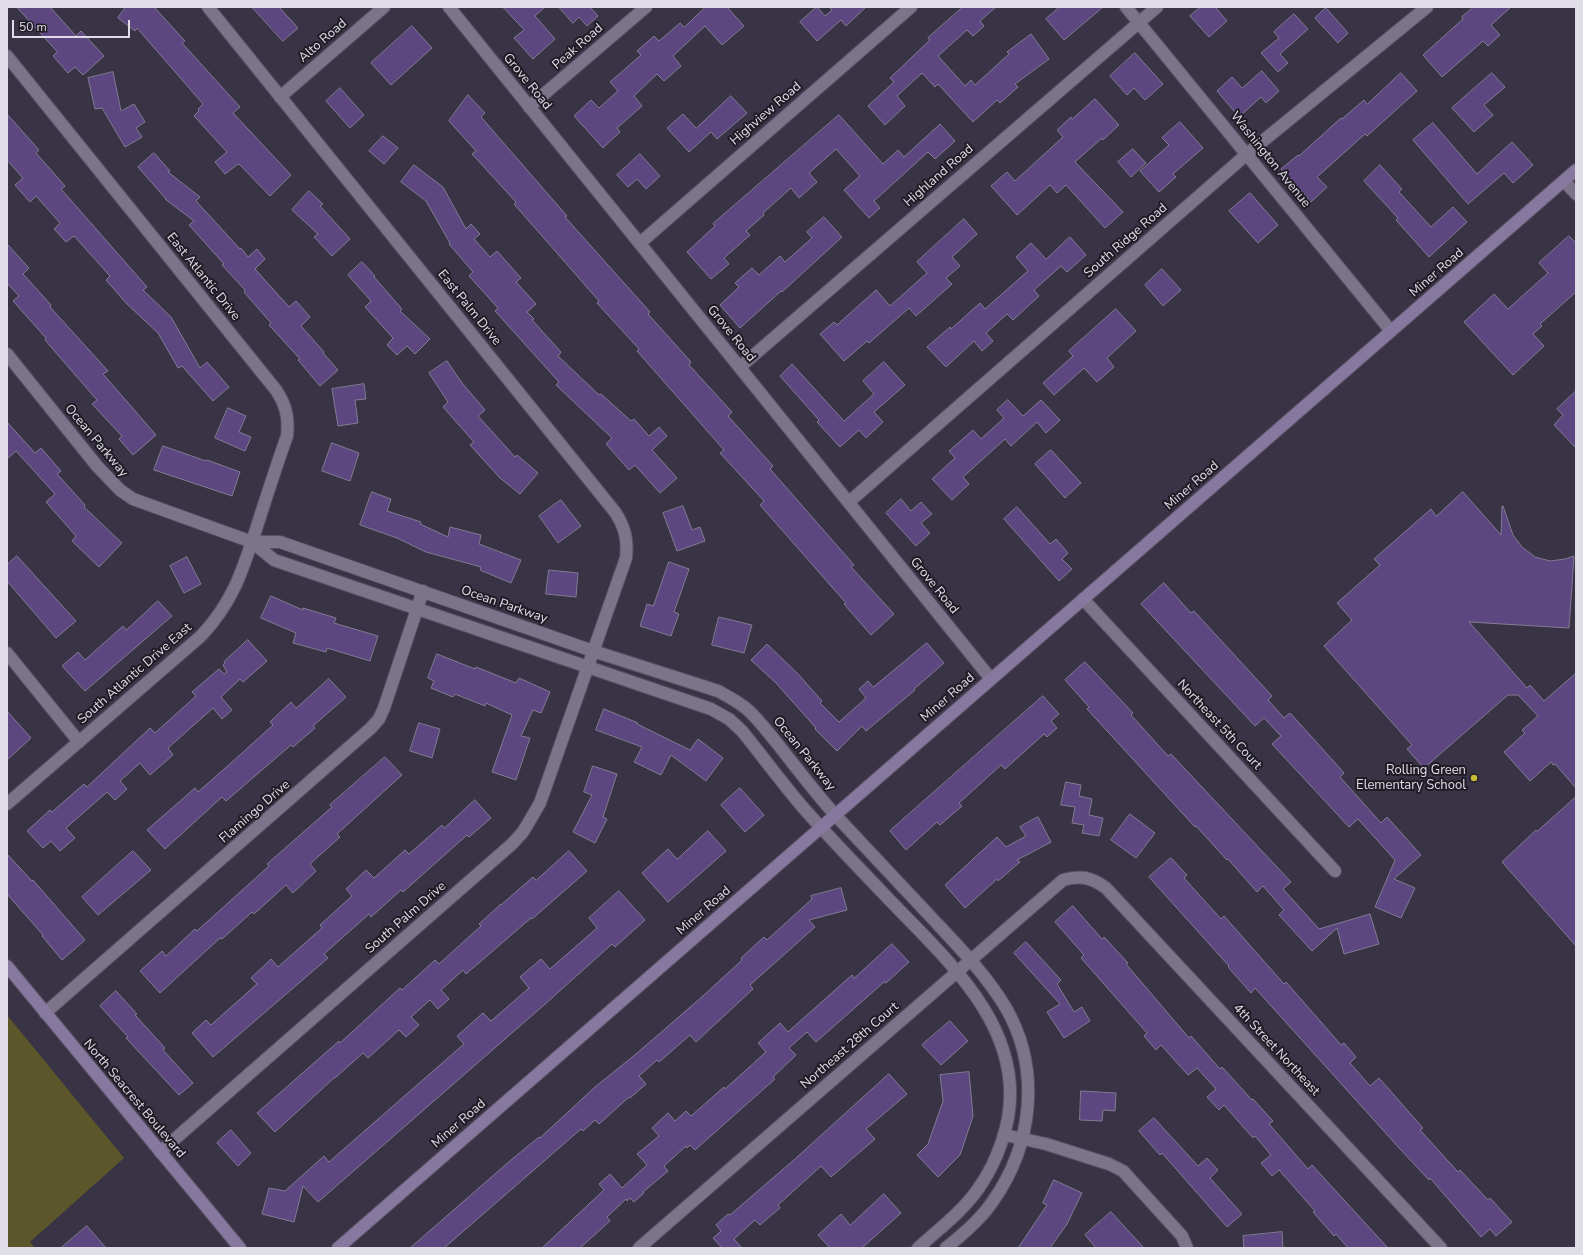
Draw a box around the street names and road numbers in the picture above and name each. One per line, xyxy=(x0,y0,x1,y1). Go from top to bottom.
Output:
street label: Alto Road xyxy=(296,16,350,66)
street label: Peak Road xyxy=(550,21,606,73)
street label: Grove Road xyxy=(499,51,555,113)
street label: Highview Road xyxy=(727,79,805,149)
street label: Washington Avenue xyxy=(1227,109,1313,211)
street label: Highland Road xyxy=(901,142,977,210)
street label: South Ridge Road xyxy=(1081,201,1171,281)
street label: East Atlantic Drive xyxy=(163,230,243,324)
street label: Miner Road xyxy=(1407,245,1467,301)
street label: East Palm Drive xyxy=(434,267,504,349)
street label: Grove Road xyxy=(703,303,759,365)
street label: Ocean Parkway xyxy=(61,401,131,481)
street label: Miner Road xyxy=(1162,458,1222,514)
street label: Grove Road xyxy=(906,555,962,617)
street label: Ocean Parkway xyxy=(459,583,549,627)
street label: South Atlantic Drive East xyxy=(75,620,195,728)
street label: Miner Road xyxy=(918,670,978,726)
street label: Northeast 5th Court xyxy=(1173,677,1265,773)
street label: Ocean Parkway xyxy=(769,714,839,794)
street label: Flamingo Drive xyxy=(217,777,293,847)
street label: South Palm Drive xyxy=(362,879,450,957)
street label: Miner Road xyxy=(674,883,734,939)
street label: Northeast 28th Court xyxy=(798,999,902,1093)
street label: 4th Street Northeast xyxy=(1229,1001,1323,1099)
street label: North Seacrest Boulevard xyxy=(80,1037,188,1161)
street label: Miner Road xyxy=(429,1096,489,1152)

